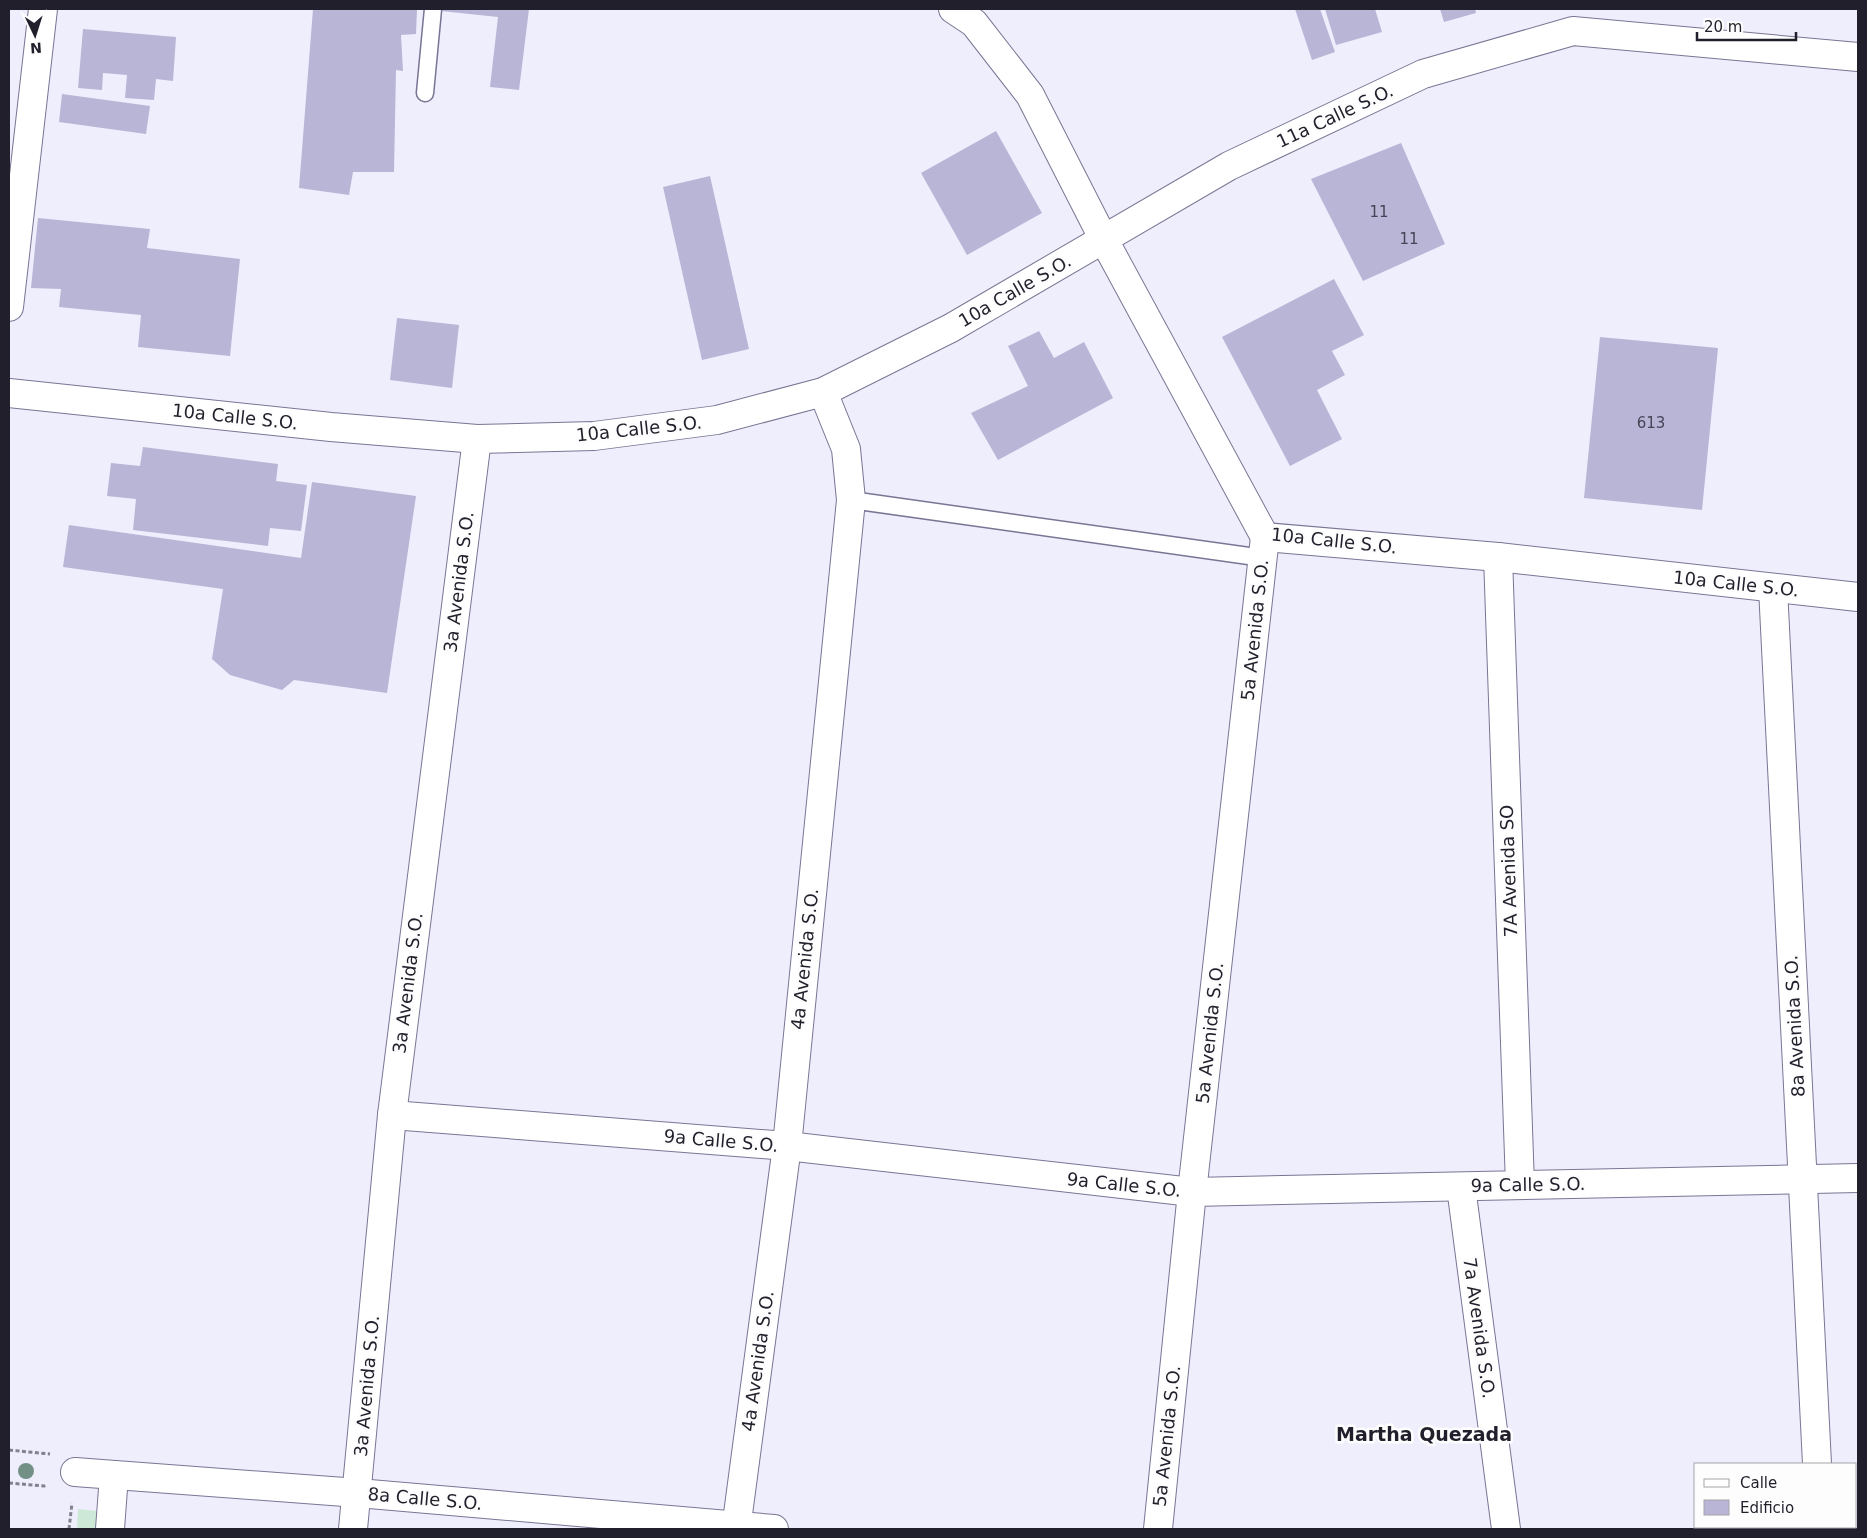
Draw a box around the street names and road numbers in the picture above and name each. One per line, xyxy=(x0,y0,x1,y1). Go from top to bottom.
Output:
street label: 11a Calle S.O. xyxy=(1273,79,1396,152)
street label: 10a Calle S.O. xyxy=(955,250,1075,331)
street label: 10a Calle S.O. xyxy=(171,399,299,434)
street label: 10a Calle S.O. xyxy=(575,411,703,446)
street label: 3a Avenida S.O. xyxy=(439,510,478,654)
street label: 10a Calle S.O. xyxy=(1270,523,1398,558)
street label: 5a Avenida S.O. xyxy=(1237,558,1272,702)
street label: 10a Calle S.O. xyxy=(1672,566,1800,601)
street label: 7A Avenida SO xyxy=(1496,804,1521,938)
street label: 4a Avenida S.O. xyxy=(787,887,822,1031)
street label: 3a Avenida S.O. xyxy=(388,911,427,1055)
street label: 8a Avenida S.O. xyxy=(1780,955,1809,1098)
street label: 5a Avenida S.O. xyxy=(1192,961,1227,1105)
street label: 9a Calle S.O. xyxy=(663,1125,779,1156)
street label: 9a Calle S.O. xyxy=(1066,1168,1182,1201)
street label: 9a Calle S.O. xyxy=(1470,1173,1586,1196)
street label: 7a Avenida S.O. xyxy=(1459,1256,1500,1400)
street label: 4a Avenida S.O. xyxy=(737,1289,778,1433)
street label: 3a Avenida S.O. xyxy=(350,1314,383,1458)
street label: 5a Avenida S.O. xyxy=(1149,1364,1184,1508)
street label: 8a Calle S.O. xyxy=(367,1483,483,1514)

